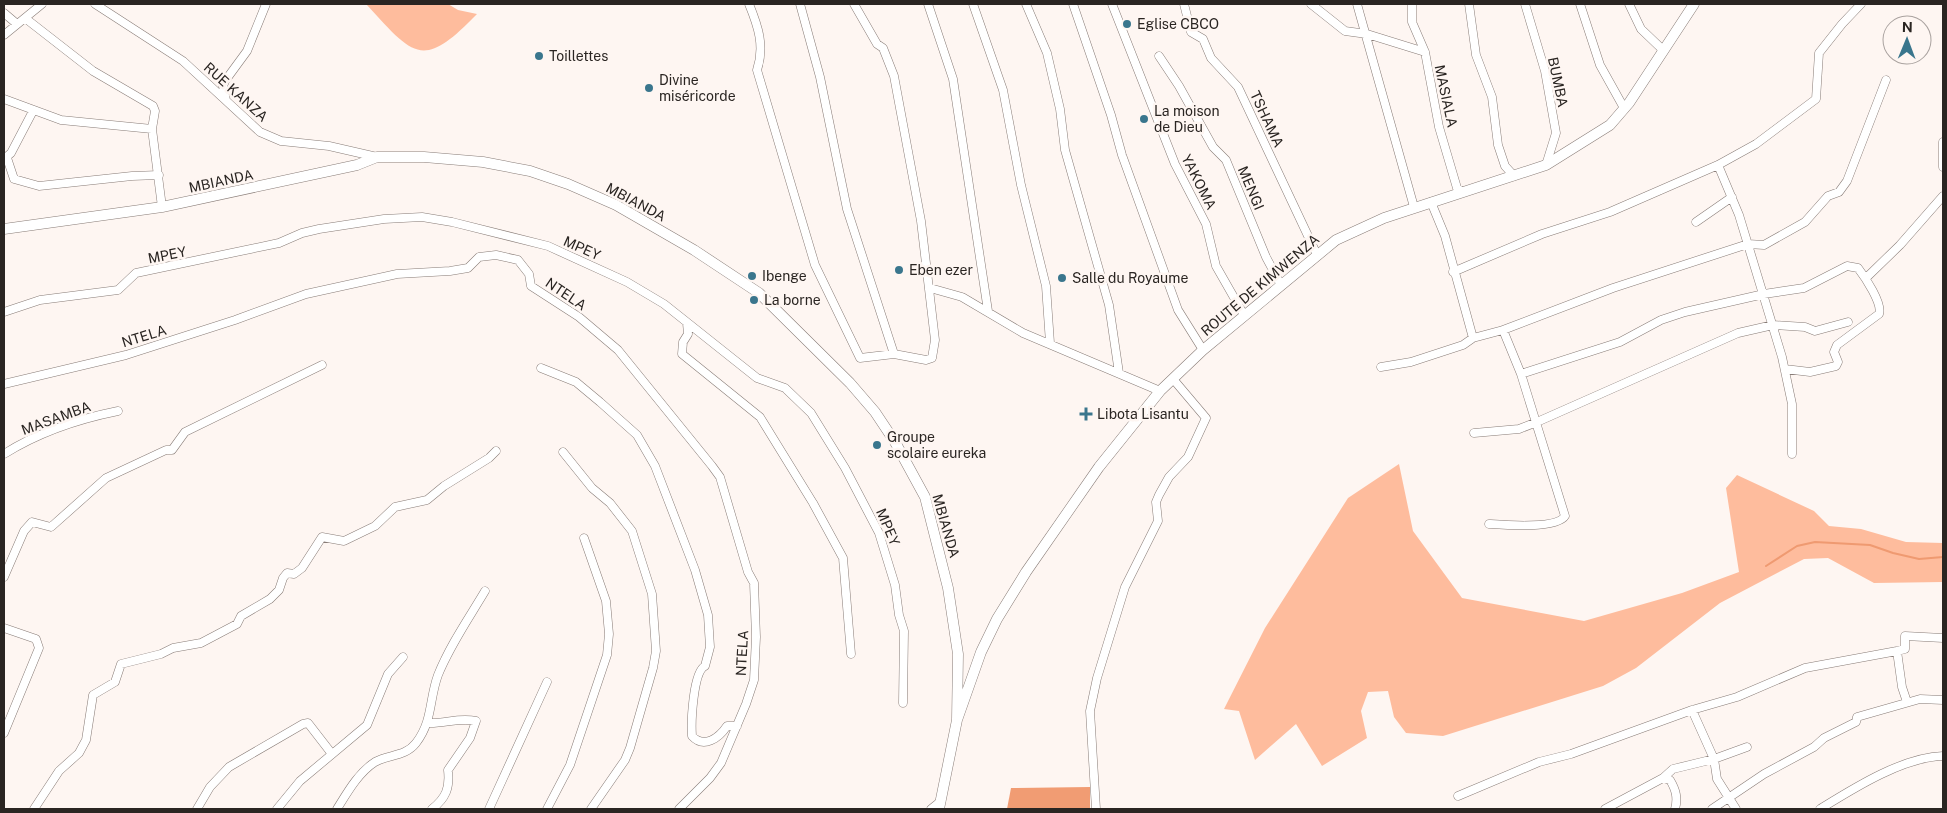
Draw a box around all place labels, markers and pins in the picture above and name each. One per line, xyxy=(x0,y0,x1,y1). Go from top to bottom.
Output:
place label: Eglise CBCO xyxy=(1137,16,1219,32)
marker: Eglise CBCO xyxy=(1121,18,1133,30)
place label: Toillettes xyxy=(549,48,608,64)
marker: Toillettes xyxy=(533,50,545,62)
place label: Divine miséricorde xyxy=(659,72,736,104)
marker: Divine miséricorde xyxy=(643,82,655,94)
place label: La moison de Dieu xyxy=(1154,103,1220,135)
marker: La moison de Dieu xyxy=(1138,113,1150,125)
place label: Eben ezer xyxy=(909,262,973,278)
marker: Eben ezer xyxy=(893,264,905,276)
place label: Ibenge xyxy=(762,268,807,284)
marker: Ibenge xyxy=(746,270,758,282)
place label: Salle du Royaume xyxy=(1072,270,1188,286)
marker: Salle du Royaume xyxy=(1056,272,1068,284)
place label: La borne xyxy=(764,292,821,308)
marker: La borne xyxy=(748,294,760,306)
place label: Libota Lisantu xyxy=(1097,406,1189,422)
marker: Libota Lisantu xyxy=(1079,407,1093,421)
place label: Groupe scolaire eureka xyxy=(887,429,986,461)
marker: Groupe scolaire eureka xyxy=(871,439,883,451)

